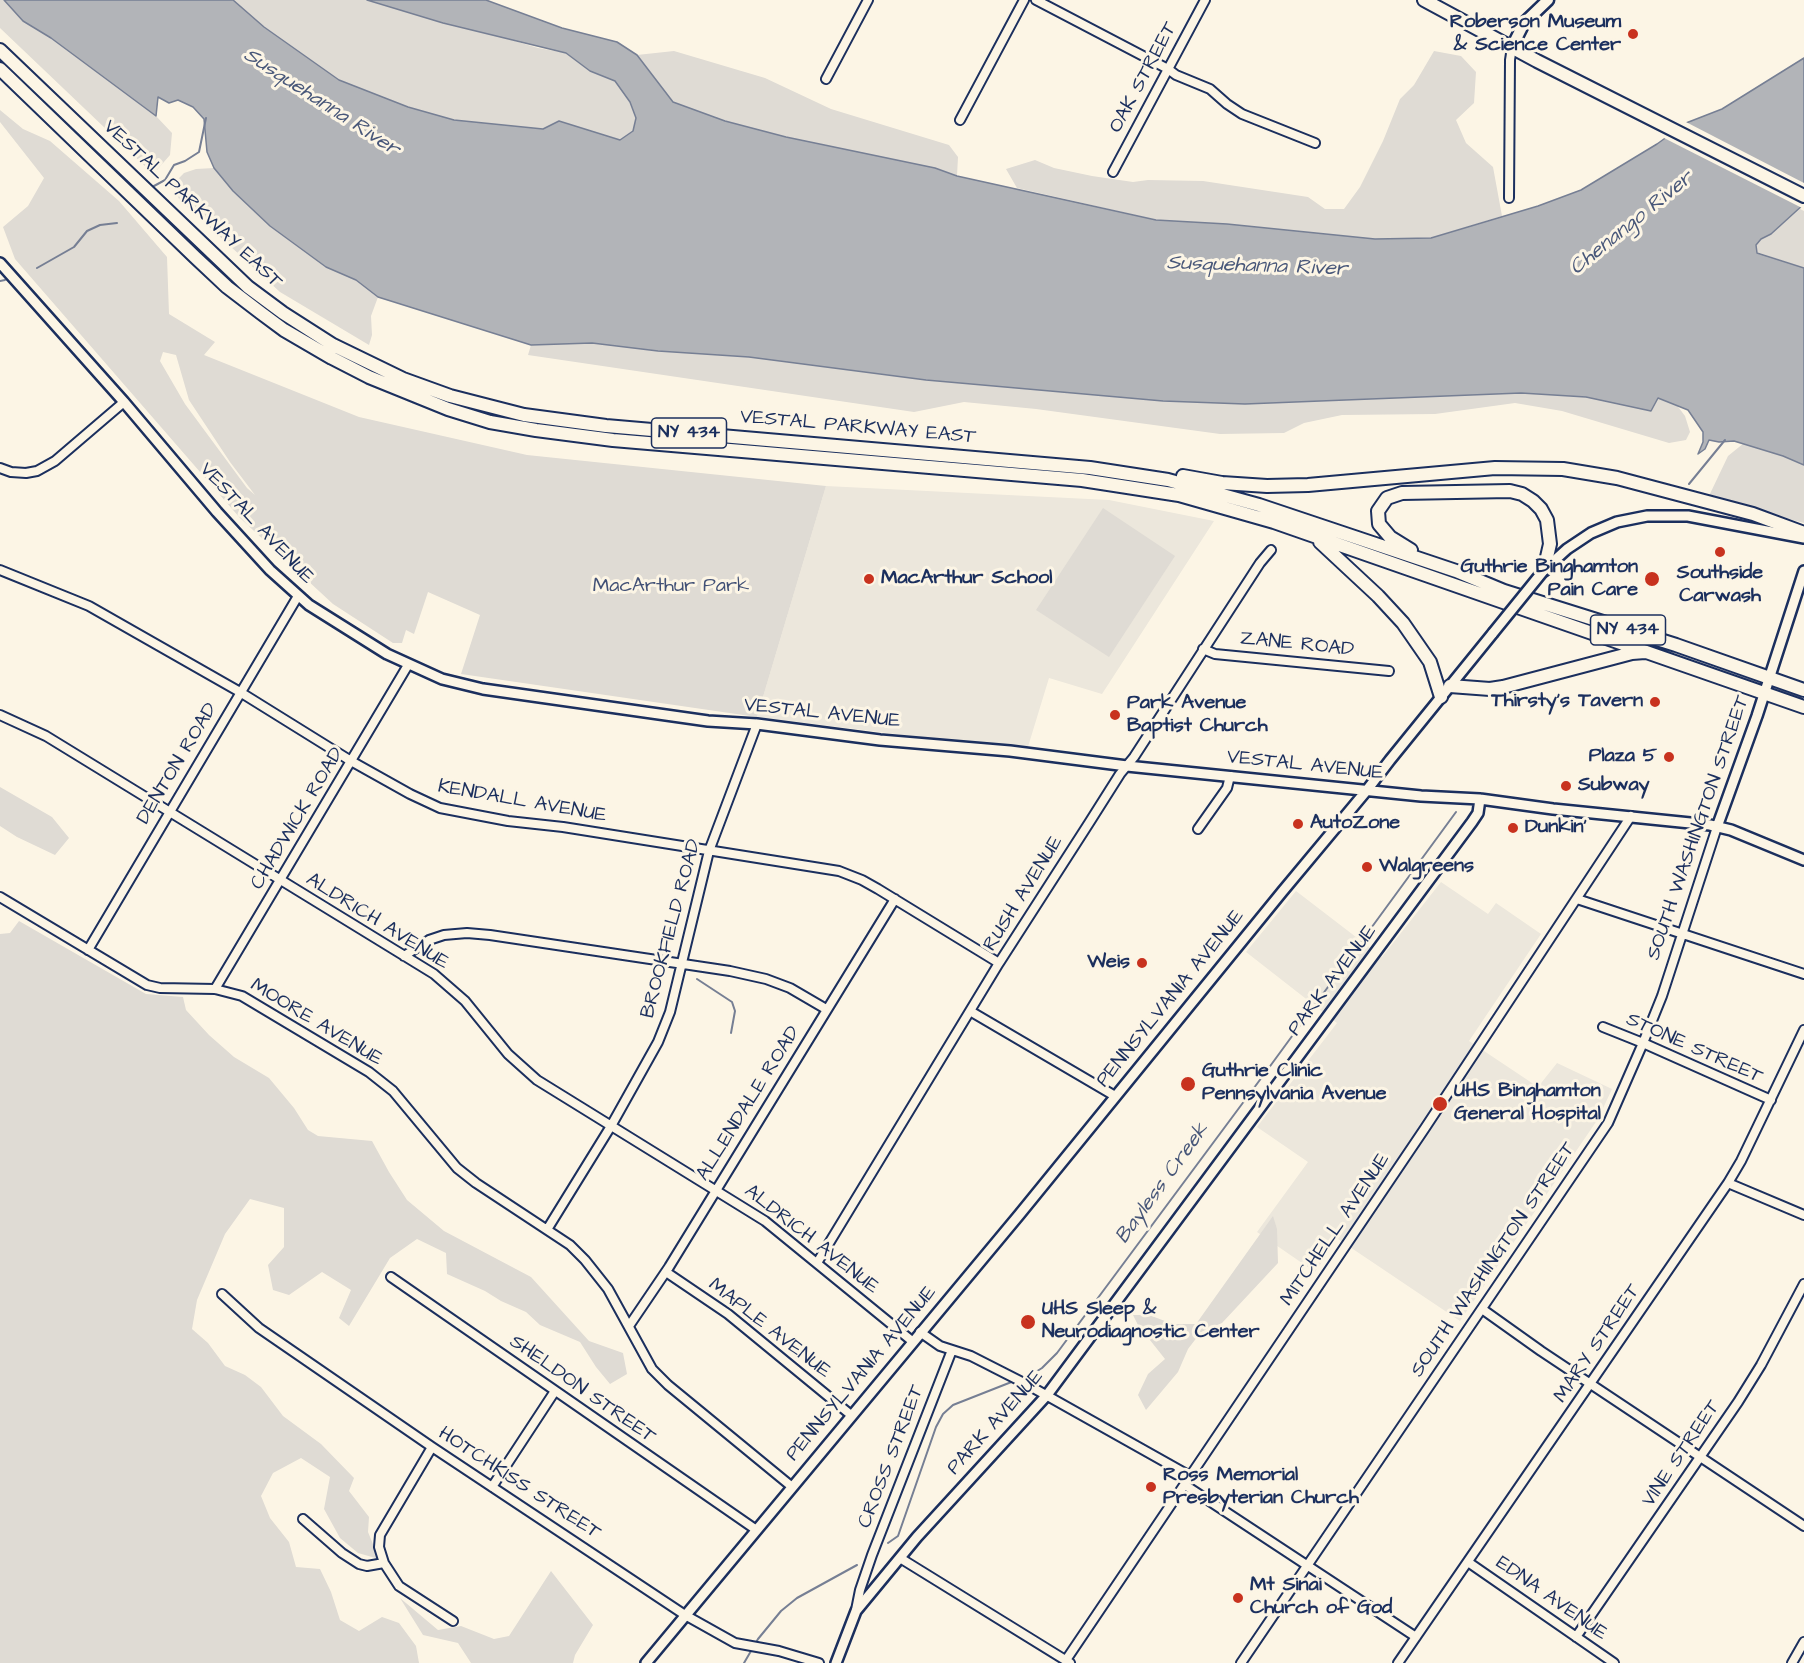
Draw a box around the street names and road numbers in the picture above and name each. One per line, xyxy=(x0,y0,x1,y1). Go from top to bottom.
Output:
street label: OAK STREET xyxy=(1105,18,1183,138)
street label: VESTAL PARKWAY EAST xyxy=(97,116,287,294)
street label: VESTAL PARKWAY EAST xyxy=(739,406,977,450)
road number: NY 434 xyxy=(652,418,726,448)
street label: VESTAL AVENUE xyxy=(194,458,318,590)
road number: NY 434 xyxy=(1590,615,1666,645)
street label: ZANE ROAD xyxy=(1239,627,1355,663)
street label: SOUTH WASHINGTON STREET xyxy=(1642,693,1756,963)
street label: VESTAL AVENUE xyxy=(743,694,901,734)
street label: DENTON ROAD xyxy=(132,699,224,829)
street label: CHADWICK ROAD xyxy=(246,744,350,894)
street label: VESTAL AVENUE xyxy=(1226,746,1384,786)
street label: KENDALL AVENUE xyxy=(436,775,608,829)
street label: RUSH AVENUE xyxy=(979,832,1069,956)
street label: BROOKFIELD ROAD xyxy=(637,837,707,1021)
street label: ALDRICH AVENUE xyxy=(301,868,453,976)
street label: PENNSYLVANIA AVENUE xyxy=(1092,905,1250,1093)
street label: PARK AVENUE xyxy=(1283,921,1383,1041)
street label: MOORE AVENUE xyxy=(245,974,387,1072)
street label: STONE STREET xyxy=(1622,1008,1766,1090)
street label: ALLENDALE ROAD xyxy=(692,1022,806,1186)
street label: SOUTH WASHINGTON STREET xyxy=(1406,1138,1582,1382)
street label: MITCHELL AVENUE xyxy=(1276,1149,1396,1311)
street label: ALDRICH AVENUE xyxy=(739,1180,883,1300)
street label: MAPLE AVENUE xyxy=(703,1274,835,1384)
street label: MARY STREET xyxy=(1549,1280,1647,1408)
street label: PENNSYLVANIA AVENUE xyxy=(782,1281,942,1467)
street label: SHELDON STREET xyxy=(504,1330,660,1450)
street label: PARK AVENUE xyxy=(943,1366,1049,1480)
street label: CROSS STREET xyxy=(854,1382,930,1532)
street label: VINE STREET xyxy=(1637,1396,1727,1512)
street label: HOTCHKISS STREET xyxy=(433,1423,605,1545)
street label: EDNA AVENUE xyxy=(1490,1552,1612,1646)

